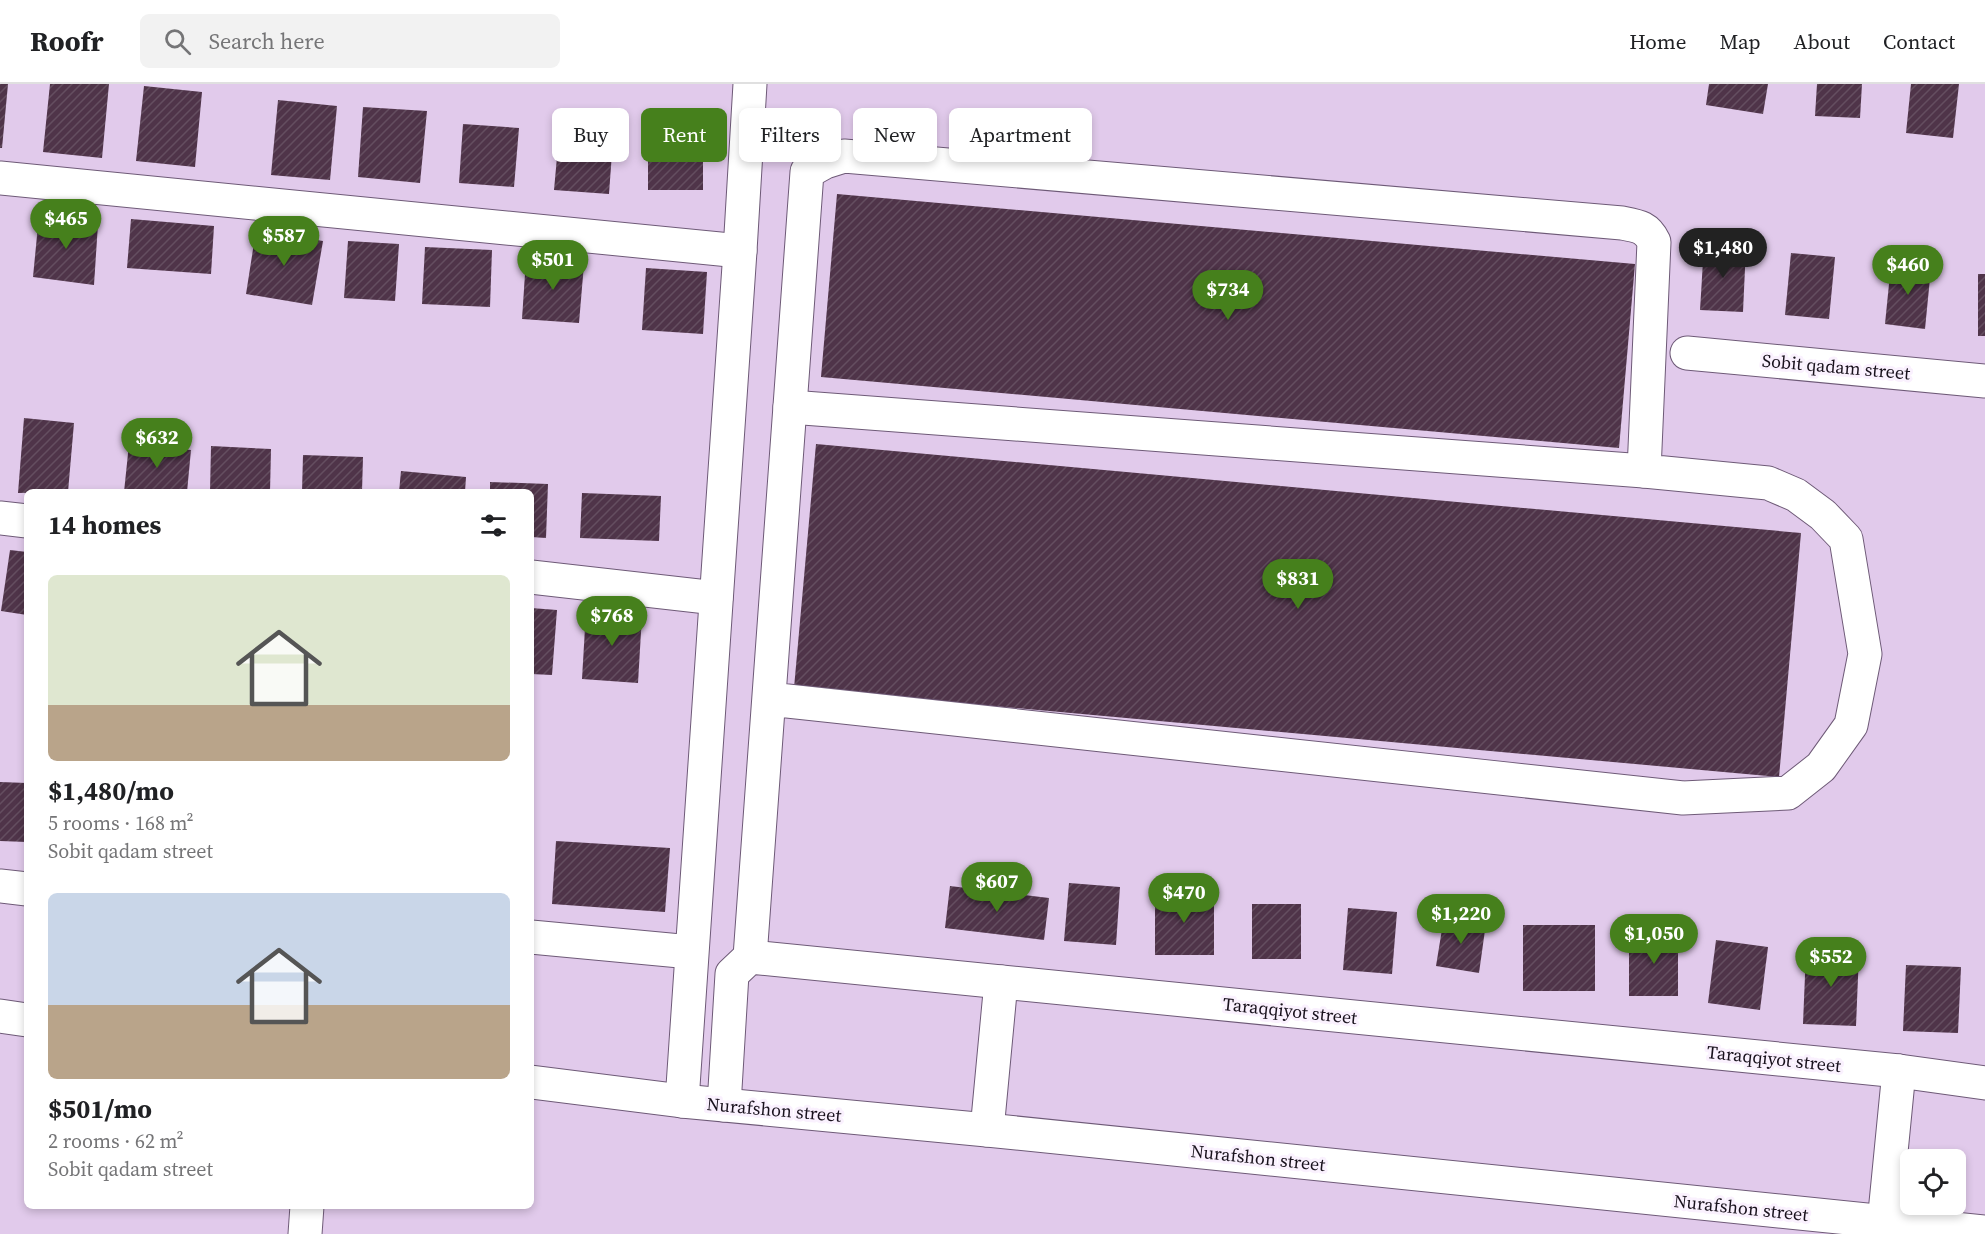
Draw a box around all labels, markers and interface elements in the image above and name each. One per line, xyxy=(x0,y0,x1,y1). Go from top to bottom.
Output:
search box xyxy=(140,14,560,68)
text: Roofr xyxy=(30,22,104,60)
icon: search xyxy=(161,25,194,58)
text: Search here xyxy=(209,26,325,56)
text: Home xyxy=(1629,27,1687,56)
text: Map xyxy=(1720,27,1761,56)
text: About xyxy=(1794,27,1850,56)
text: Contact xyxy=(1883,27,1955,56)
chip: Buy xyxy=(552,108,629,162)
chip: Rent xyxy=(641,108,727,162)
chip: Filters xyxy=(739,108,841,162)
chip: New xyxy=(853,108,937,162)
chip: Apartment xyxy=(949,108,1092,162)
pin: $465 xyxy=(30,199,102,250)
text: $465 xyxy=(44,204,88,232)
pin: $587 xyxy=(248,216,320,267)
text: $587 xyxy=(262,221,306,249)
pin: $1,480 xyxy=(1674,228,1772,279)
text: $1,480 xyxy=(1693,233,1753,261)
pin: $501 xyxy=(517,240,589,291)
text: $501 xyxy=(531,245,575,273)
pin: $460 xyxy=(1872,245,1944,296)
text: $460 xyxy=(1886,250,1930,278)
pin: $734 xyxy=(1192,270,1264,321)
text: $734 xyxy=(1206,275,1250,303)
street label: Sobit qadam street xyxy=(1761,348,1911,385)
pin: $632 xyxy=(121,418,193,469)
text: $632 xyxy=(135,423,179,451)
text: 14 homes xyxy=(48,507,161,543)
icon: filters xyxy=(477,509,510,542)
pin: $831 xyxy=(1262,559,1334,610)
text: $831 xyxy=(1276,564,1320,592)
pin: $768 xyxy=(576,596,648,647)
text: $768 xyxy=(590,601,634,629)
icon: home xyxy=(225,614,333,722)
text: $1,480/mo xyxy=(48,773,174,809)
text: 5 rooms · 168 m² xyxy=(48,809,194,837)
text: Sobit qadam street xyxy=(48,837,213,865)
pin: $607 xyxy=(961,862,1033,913)
text: $607 xyxy=(975,867,1019,895)
pin: $470 xyxy=(1148,873,1220,924)
text: $470 xyxy=(1162,878,1206,906)
pin: $1,220 xyxy=(1412,894,1510,945)
text: $1,220 xyxy=(1431,899,1491,927)
pin: $1,050 xyxy=(1605,914,1703,965)
text: $1,050 xyxy=(1624,919,1684,947)
icon: home xyxy=(225,932,333,1040)
pin: $552 xyxy=(1795,937,1867,988)
text: $552 xyxy=(1809,942,1853,970)
street label: Taraqqiyot street xyxy=(1222,991,1359,1030)
street label: Taraqqiyot street xyxy=(1706,1039,1843,1078)
text: $501/mo xyxy=(48,1091,152,1127)
street label: Nurafshon street xyxy=(706,1091,843,1128)
text: 2 rooms · 62 m² xyxy=(48,1127,184,1155)
street label: Nurafshon street xyxy=(1190,1138,1327,1177)
map controls xyxy=(1900,1149,1966,1215)
button: locate xyxy=(1900,1149,1966,1215)
text: Sobit qadam street xyxy=(48,1155,213,1183)
street label: Nurafshon street xyxy=(1673,1188,1810,1227)

